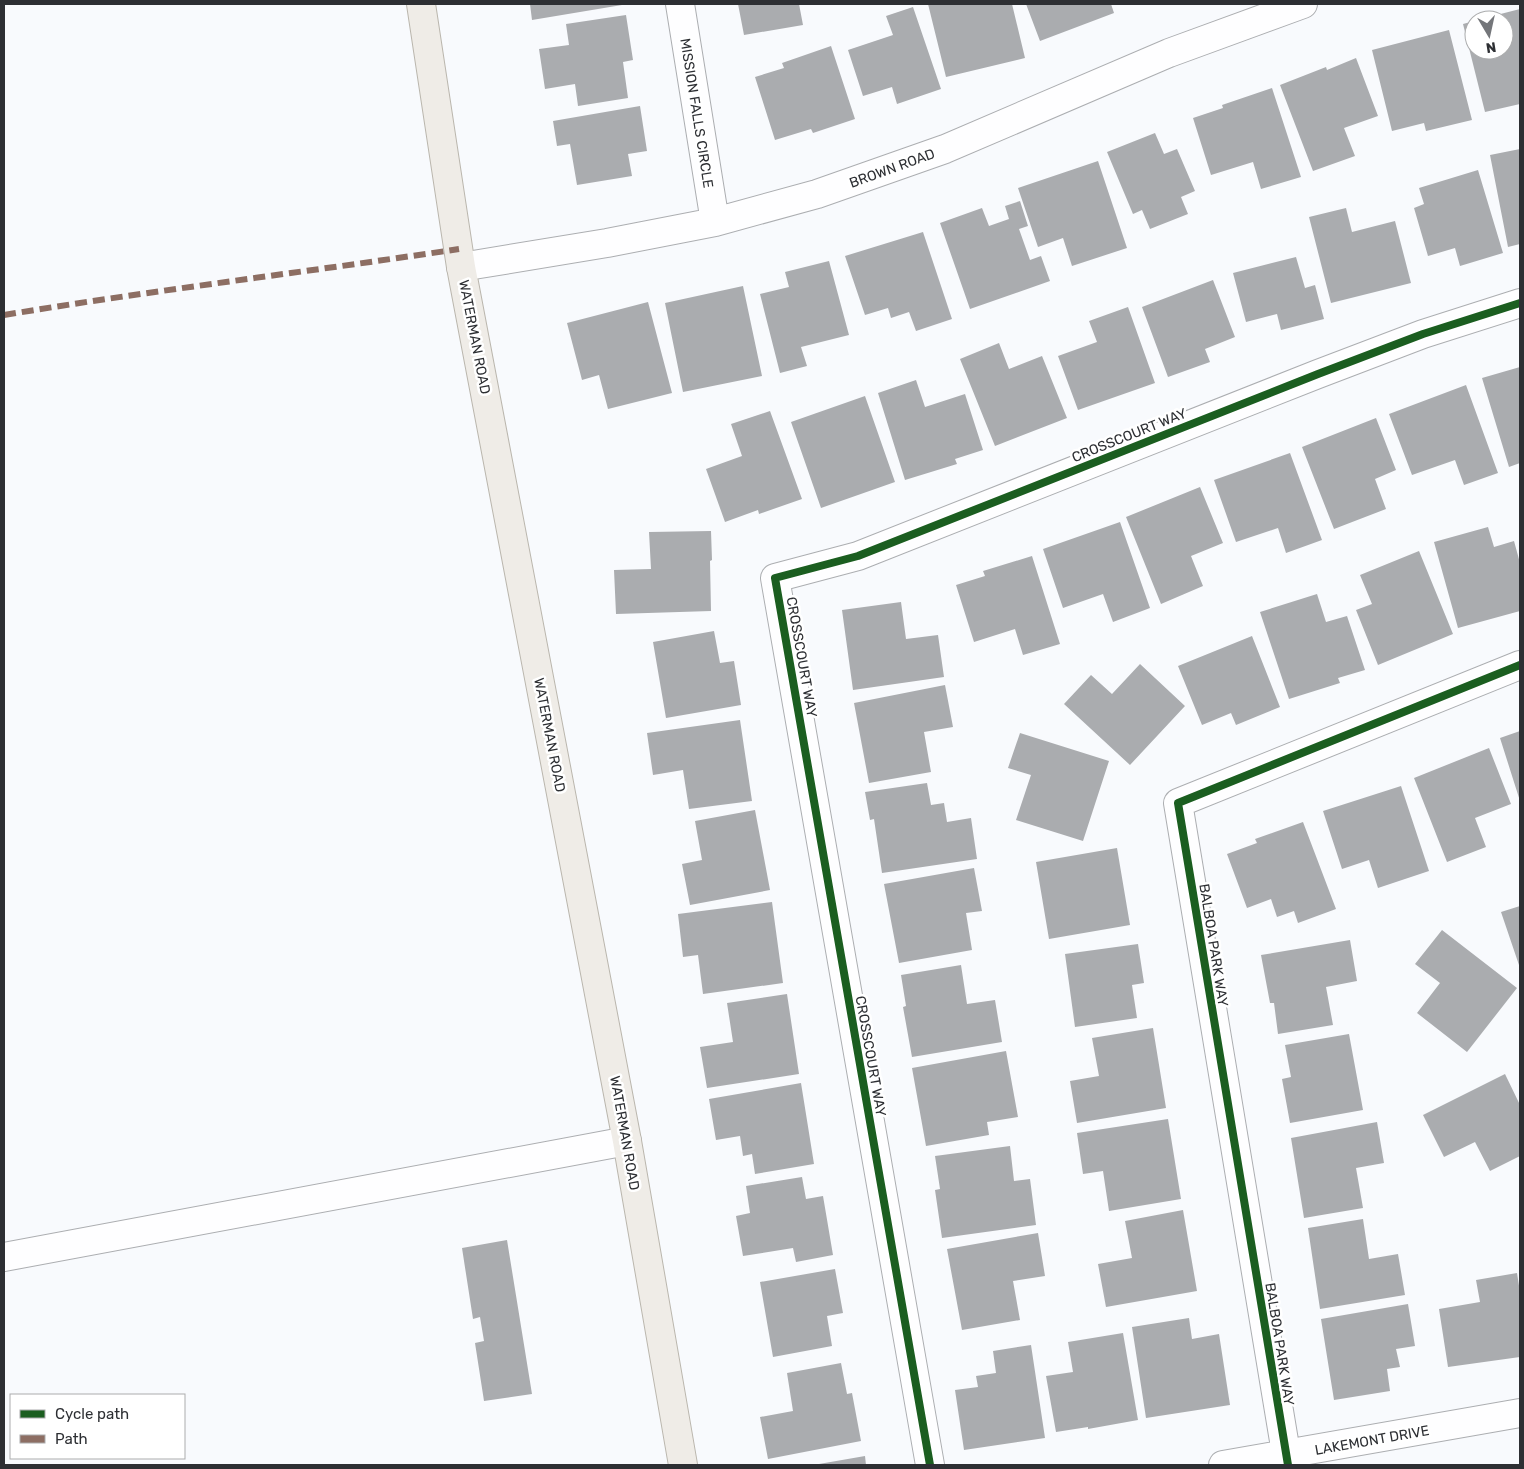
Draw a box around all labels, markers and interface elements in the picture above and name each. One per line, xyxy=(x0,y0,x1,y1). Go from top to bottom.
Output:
north arrow xyxy=(1464,10,1514,60)
street label: MISSION FALLS CIRCLE xyxy=(676,37,717,189)
text: N xyxy=(1485,38,1497,57)
street label: BROWN ROAD xyxy=(847,145,937,192)
street label: WATERMAN ROAD xyxy=(455,278,494,396)
street label: CROSSCOURT WAY xyxy=(1069,405,1189,466)
street label: CROSSCOURT WAY xyxy=(783,595,820,719)
street label: WATERMAN ROAD xyxy=(530,676,569,794)
street label: BALBOA PARK WAY xyxy=(1195,882,1232,1008)
street label: CROSSCOURT WAY xyxy=(852,994,889,1118)
street label: WATERMAN ROAD xyxy=(606,1074,643,1192)
street label: BALBOA PARK WAY xyxy=(1261,1281,1298,1407)
legend xyxy=(10,1394,185,1459)
text: Cycle path xyxy=(55,1405,129,1423)
street label: LAKEMONT DRIVE xyxy=(1314,1422,1431,1459)
text: Path xyxy=(55,1430,88,1448)

